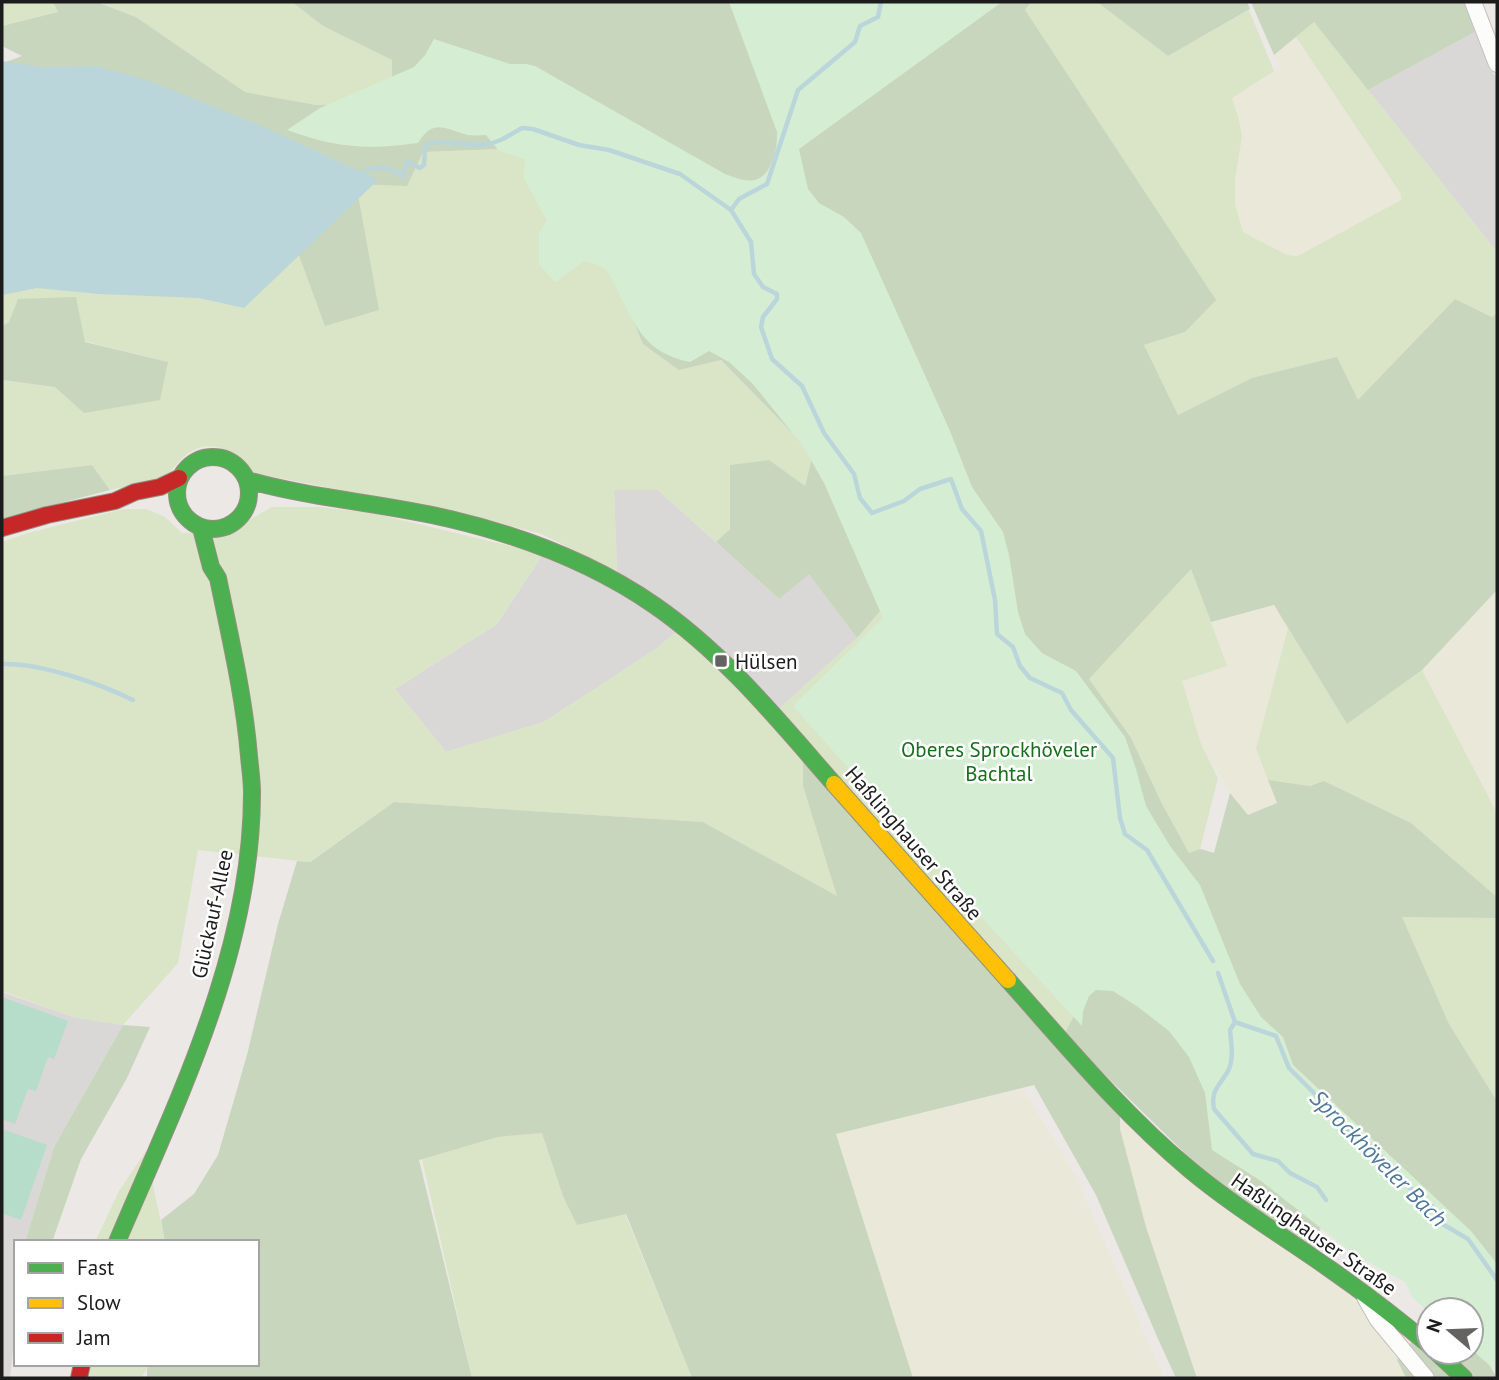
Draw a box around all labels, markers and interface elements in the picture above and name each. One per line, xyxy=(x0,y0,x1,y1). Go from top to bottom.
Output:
place label: Hülsen xyxy=(735,648,798,675)
marker: Hülsen xyxy=(713,653,729,669)
park label: Oberes Sprockhöveler Bachtal xyxy=(901,736,1097,787)
street label: Haßlinghauser Straße xyxy=(840,760,988,926)
street label: Glückauf-Allee xyxy=(185,847,239,981)
water label: Sprockhöveler Bach xyxy=(1304,1083,1454,1233)
street label: Haßlinghauser Straße xyxy=(1226,1167,1402,1301)
legend xyxy=(14,1240,259,1366)
text: Fast xyxy=(77,1254,114,1281)
text: Slow xyxy=(77,1289,121,1316)
north arrow xyxy=(1415,1296,1485,1366)
text: N xyxy=(1421,1316,1447,1335)
text: Jam xyxy=(76,1324,111,1351)

